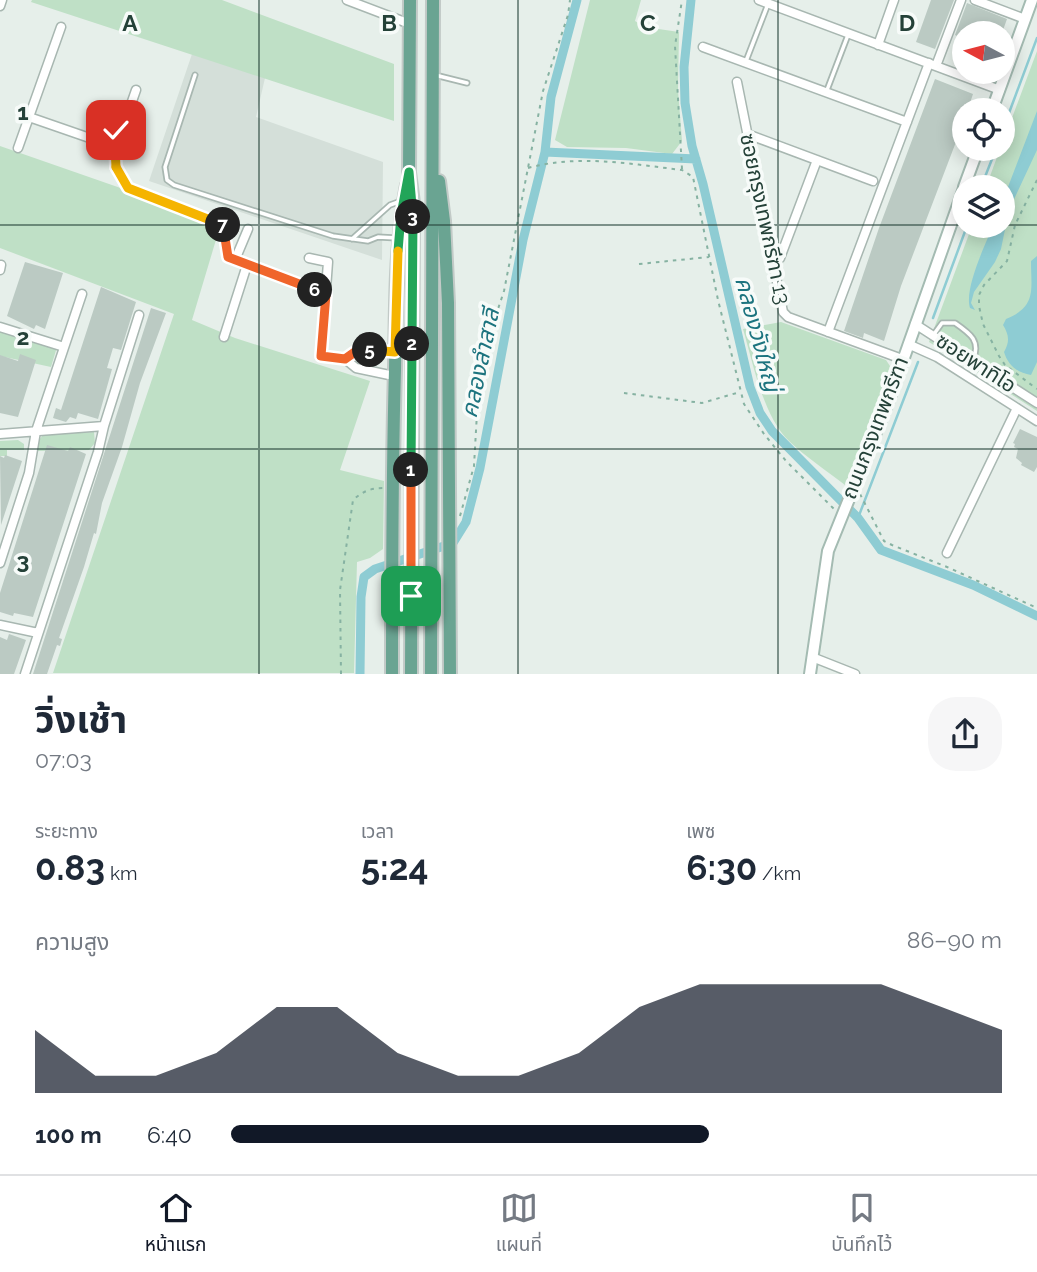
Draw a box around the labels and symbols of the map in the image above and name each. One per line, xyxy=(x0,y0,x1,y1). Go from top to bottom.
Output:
text: A xyxy=(122,9,138,36)
text: B xyxy=(381,9,397,36)
text: C xyxy=(640,9,656,36)
text: D xyxy=(899,9,915,36)
north arrow xyxy=(952,21,1015,84)
text: 1 xyxy=(17,98,29,125)
pin xyxy=(86,100,146,160)
street label: ซอยกรุงเทพกรีฑา 13 xyxy=(734,131,796,307)
pin: 3 xyxy=(396,200,430,234)
pin: 7 xyxy=(206,208,241,243)
pin: 6 xyxy=(298,272,332,308)
water label: คลองวังใหญ่ xyxy=(730,274,788,397)
water label: คลองลำสาลี xyxy=(455,303,505,420)
text: 2 xyxy=(17,323,29,350)
pin: 2 xyxy=(394,326,430,362)
street label: ซอยพาทิโอ xyxy=(932,327,1021,398)
pin: 5 xyxy=(352,332,388,368)
street label: ถนนกรุงเทพกรีฑา xyxy=(836,353,914,503)
pin: 1 xyxy=(394,452,428,488)
text: 3 xyxy=(17,547,29,574)
pin xyxy=(381,566,441,626)

